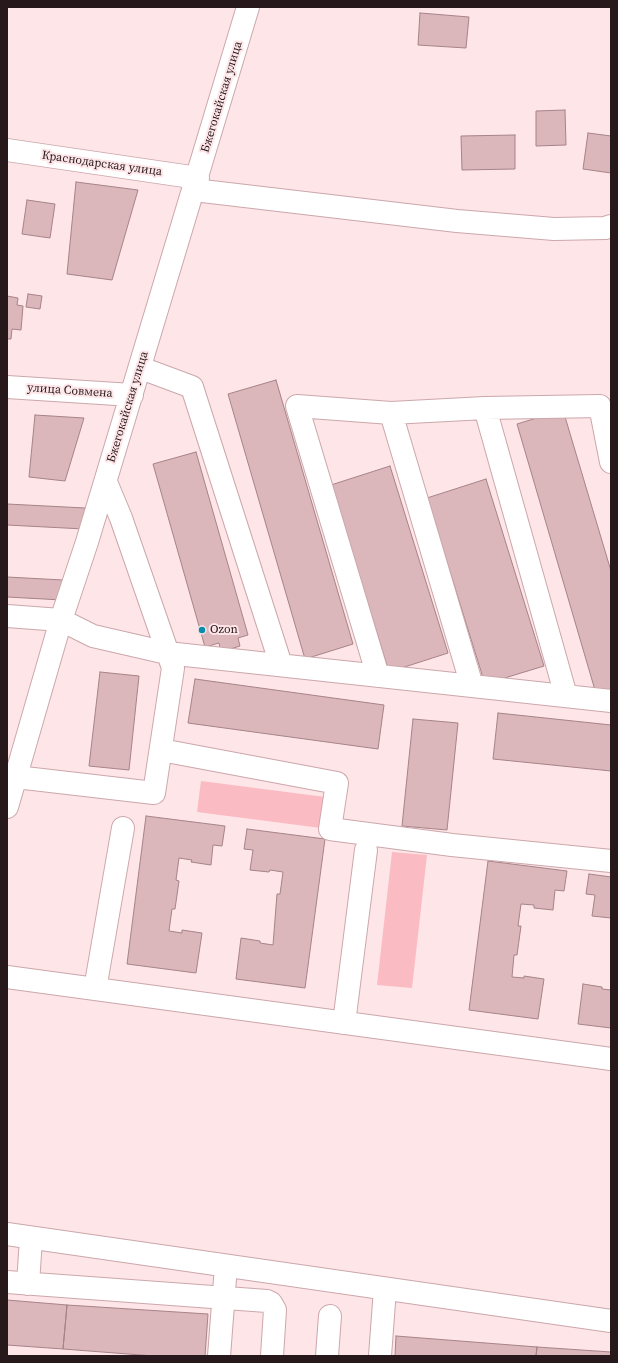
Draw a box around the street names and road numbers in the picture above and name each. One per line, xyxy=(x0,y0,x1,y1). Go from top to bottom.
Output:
street label: Бжегокайская улица xyxy=(198,40,246,154)
street label: Краснодарская улица xyxy=(41,148,163,180)
street label: Бжегокайская улица xyxy=(104,350,152,464)
street label: улица Совмена xyxy=(27,381,113,401)

